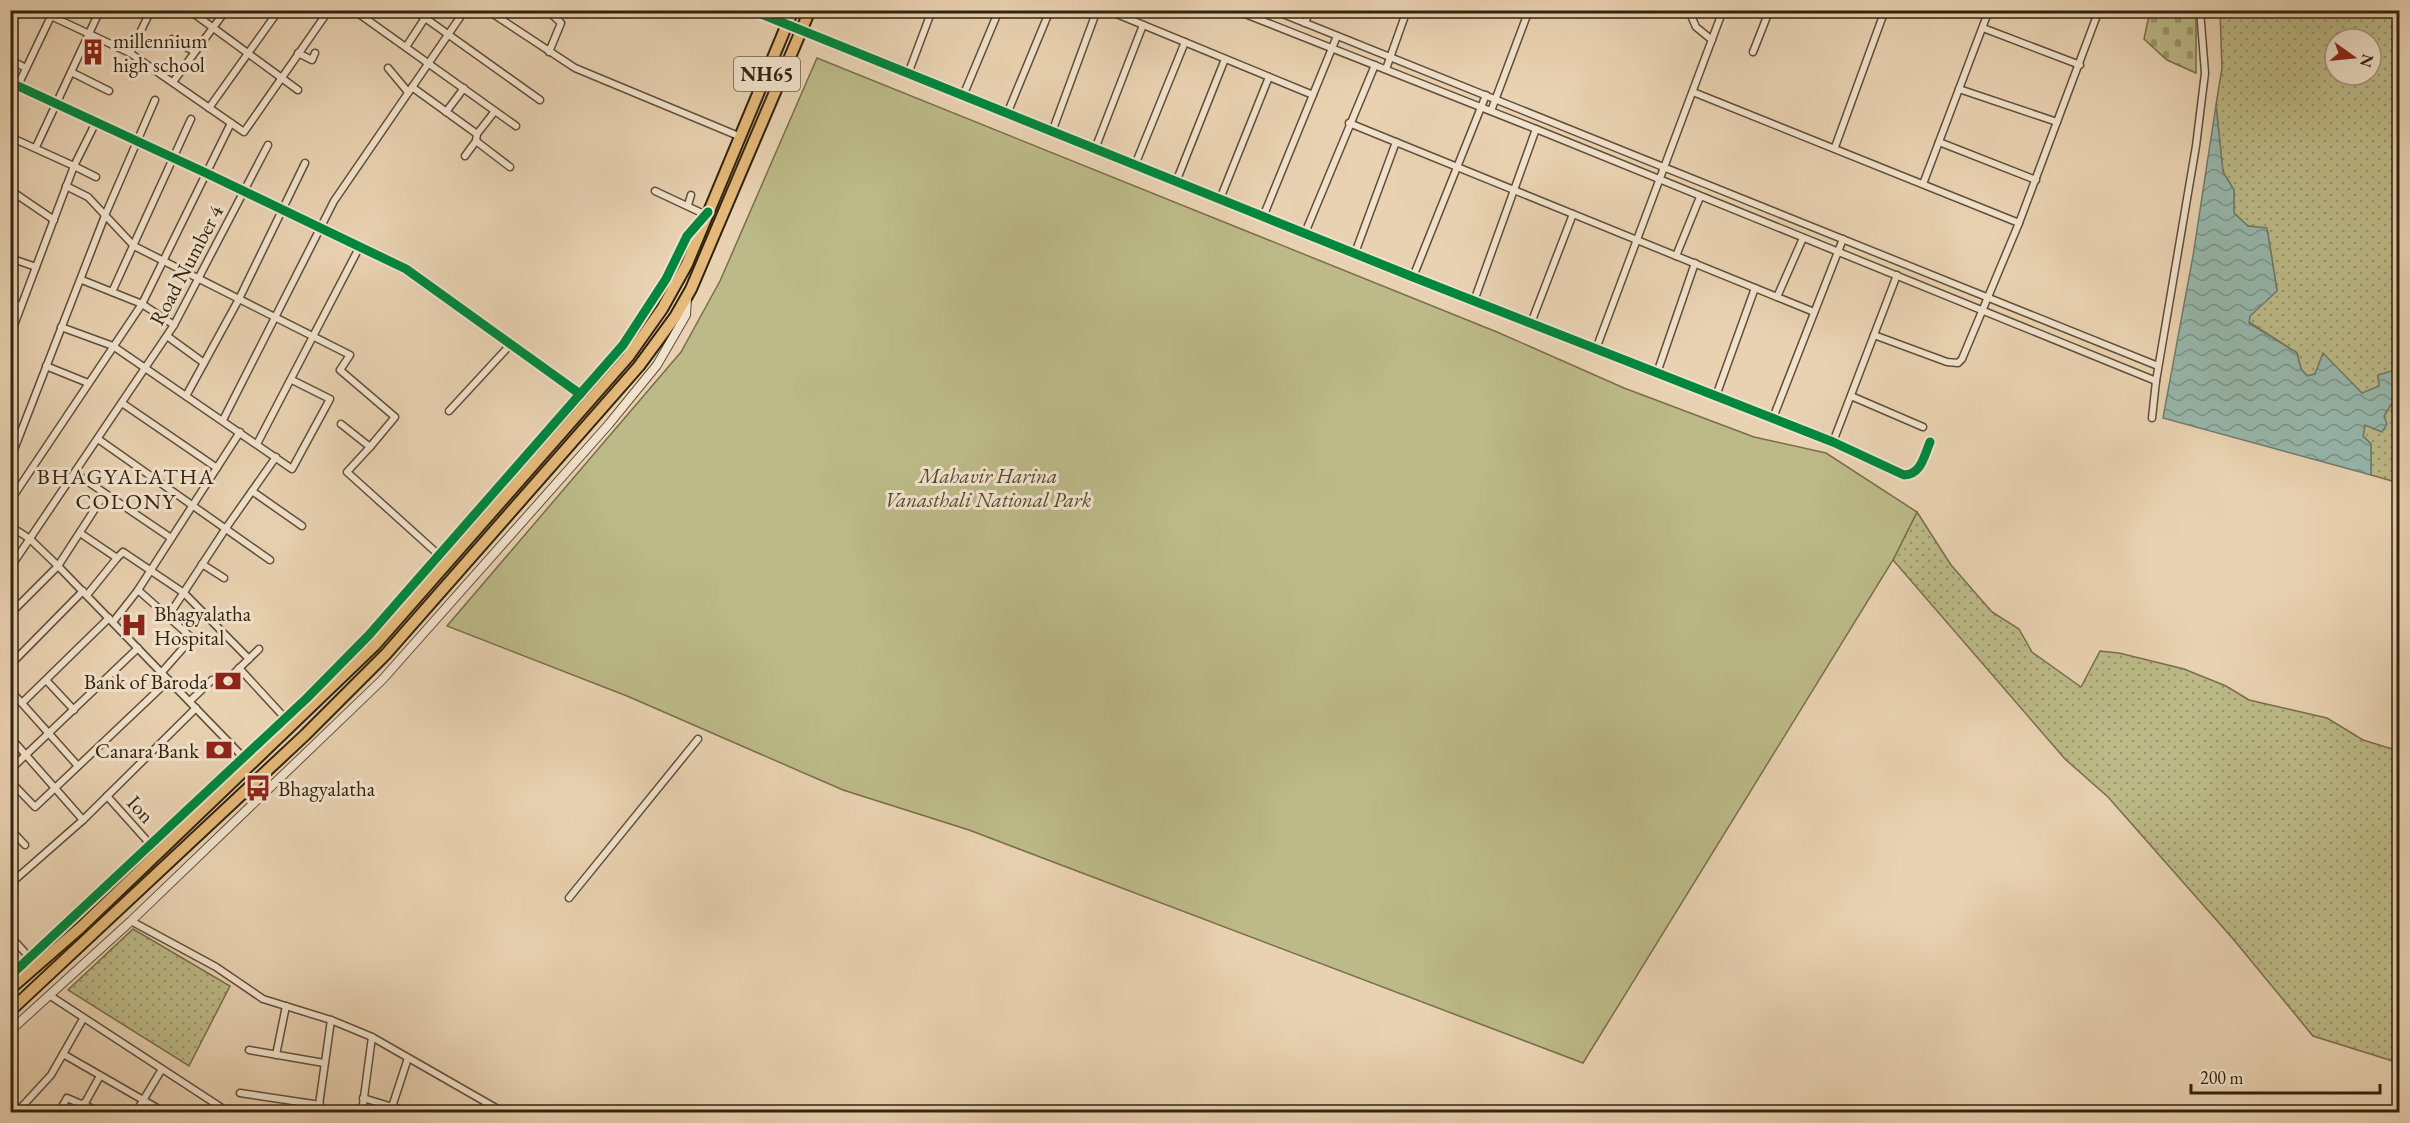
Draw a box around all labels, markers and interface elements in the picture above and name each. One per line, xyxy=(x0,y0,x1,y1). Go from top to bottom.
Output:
place label: millennium high school xyxy=(113,27,207,78)
north arrow xyxy=(2323,27,2383,87)
building icon: millennium high school xyxy=(78,37,108,67)
text: N xyxy=(2355,52,2379,70)
road number: NH65 xyxy=(734,57,800,91)
street label: Road Number 4 xyxy=(143,199,229,330)
district label: BHAGYALATHA COLONY xyxy=(37,462,215,516)
park label: Mahavir Harina Vanasthali National Park xyxy=(885,462,1092,513)
place label: Bhagyalatha Hospital xyxy=(154,600,252,651)
hospital icon: Bhagyalatha Hospital xyxy=(119,610,149,640)
bank icon: Bank of Baroda xyxy=(213,666,243,696)
place label: Bank of Baroda xyxy=(84,668,209,695)
bank icon: Canara Bank xyxy=(204,735,234,765)
place label: Canara Bank xyxy=(95,737,200,764)
bus stop icon: Bhagyalatha xyxy=(243,773,273,803)
place label: Bhagyalatha xyxy=(278,775,376,802)
street label: Ion xyxy=(121,789,161,829)
scale bar xyxy=(2191,1057,2380,1095)
text: 200 m xyxy=(2200,1066,2244,1089)

